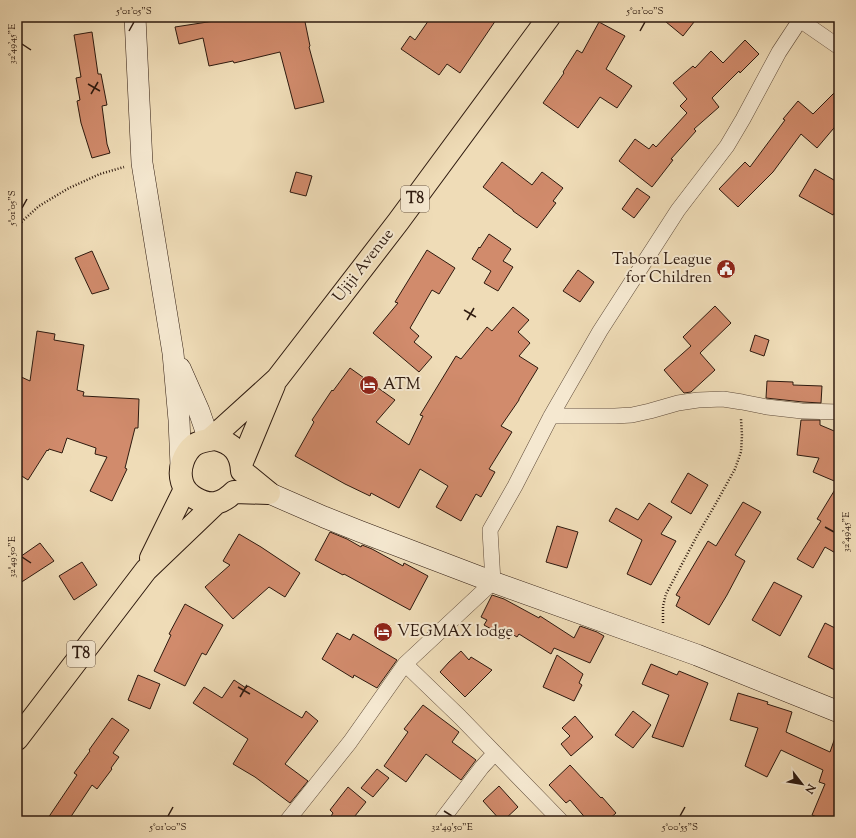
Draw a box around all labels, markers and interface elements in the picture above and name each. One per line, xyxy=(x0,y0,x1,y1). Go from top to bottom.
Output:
text: 5°01'05"S xyxy=(115,4,152,19)
text: 5°01'00"S xyxy=(625,4,664,19)
text: 32°49'45"E xyxy=(5,24,20,64)
road number: T8 xyxy=(401,186,429,212)
text: 5°01'05"S xyxy=(5,190,20,227)
street label: Ujiji Avenue xyxy=(328,224,400,308)
place label: Tabora League for Children xyxy=(612,249,713,290)
public building icon: Tabora League for Children xyxy=(715,258,737,280)
hotel icon: ATM xyxy=(358,374,380,396)
place label: ATM xyxy=(383,374,421,397)
text: 32°49'45"E xyxy=(839,512,854,552)
text: 32°49'50"E xyxy=(5,536,20,578)
hotel icon: VEGMAX lodge xyxy=(372,621,394,643)
place label: VEGMAX lodge xyxy=(397,621,513,644)
road number: T8 xyxy=(67,641,95,667)
north arrow xyxy=(782,764,822,804)
text: N xyxy=(800,780,819,797)
text: 5°01'00"S xyxy=(148,820,187,835)
text: 32°49'50"E xyxy=(431,820,473,835)
text: 5°00'55"S xyxy=(661,820,698,835)

